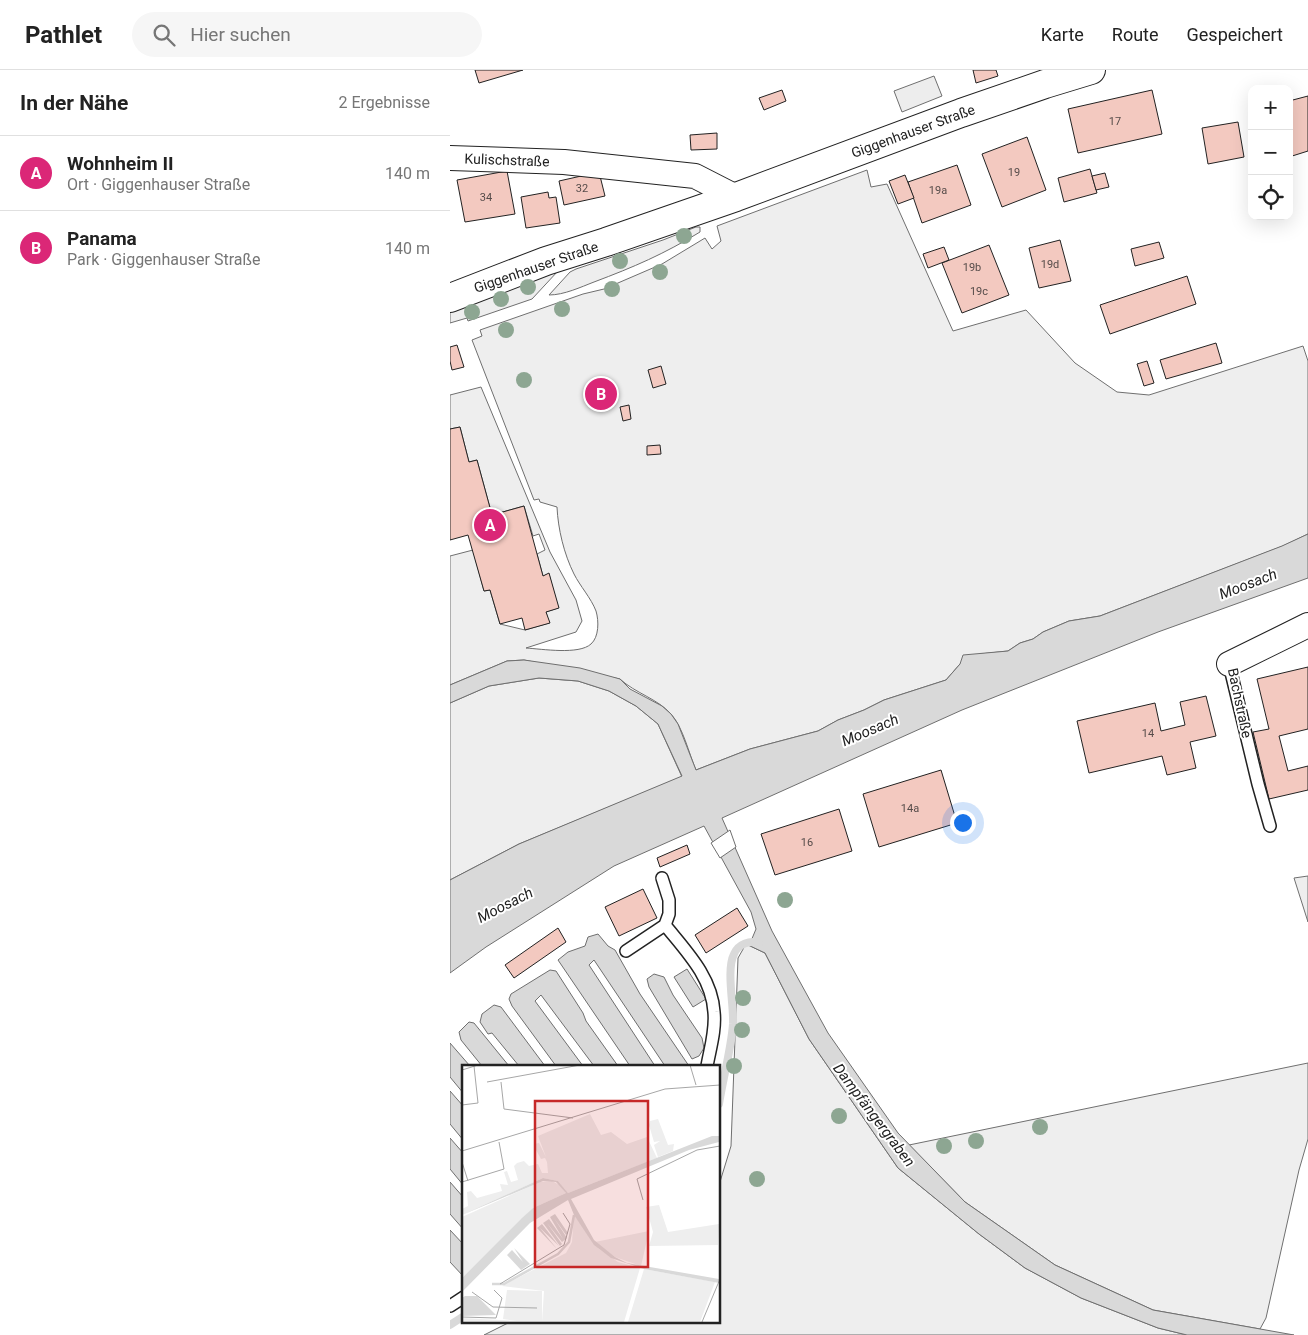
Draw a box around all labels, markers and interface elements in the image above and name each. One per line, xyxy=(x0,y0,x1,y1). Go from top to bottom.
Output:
search box xyxy=(132,12,482,57)
text: Pathlet xyxy=(25,21,102,49)
icon: search xyxy=(150,21,178,49)
text: Hier suchen xyxy=(190,23,291,46)
text: Karte xyxy=(1041,24,1084,45)
text: Route xyxy=(1112,24,1159,45)
text: Gespeichert xyxy=(1187,24,1283,45)
map controls xyxy=(1248,85,1293,220)
button: + xyxy=(1248,85,1293,130)
text: In der Nähe xyxy=(20,91,128,115)
text: 2 Ergebnisse xyxy=(338,93,430,112)
street label: Giggenhauser Straße xyxy=(849,101,977,161)
house number: 17 xyxy=(1109,115,1121,128)
button: − xyxy=(1248,130,1293,175)
street label: Kulischstraße xyxy=(464,151,550,169)
text: Wohnheim II xyxy=(67,152,174,175)
text: A xyxy=(31,164,41,183)
text: 140 m xyxy=(385,164,430,183)
house number: 19 xyxy=(1008,166,1020,179)
text: Ort · Giggenhauser Straße xyxy=(67,175,250,194)
button: locate xyxy=(1248,175,1293,220)
house number: 32 xyxy=(576,182,588,195)
house number: 19a xyxy=(929,184,947,197)
house number: 34 xyxy=(480,191,492,204)
text: Panama xyxy=(67,227,137,250)
street label: Giggenhauser Straße xyxy=(472,238,600,296)
text: B xyxy=(31,239,41,258)
text: 140 m xyxy=(385,239,430,258)
text: Park · Giggenhauser Straße xyxy=(67,250,260,269)
house number: 19d xyxy=(1041,258,1059,271)
house number: 19b xyxy=(963,261,981,274)
house number: 19c xyxy=(970,285,988,298)
pin: B xyxy=(585,375,617,413)
pin: A xyxy=(474,506,506,544)
water label: Moosach xyxy=(1217,565,1279,603)
street label: Bachstraße xyxy=(1225,667,1255,739)
water label: Moosach xyxy=(839,710,901,750)
house number: 14 xyxy=(1142,727,1154,740)
house number: 14a xyxy=(901,802,919,815)
your location xyxy=(950,810,976,836)
house number: 16 xyxy=(801,836,813,849)
water label: Moosach xyxy=(474,883,536,927)
water label: Dampfängergraben xyxy=(829,1060,919,1170)
inset map xyxy=(462,1065,720,1322)

